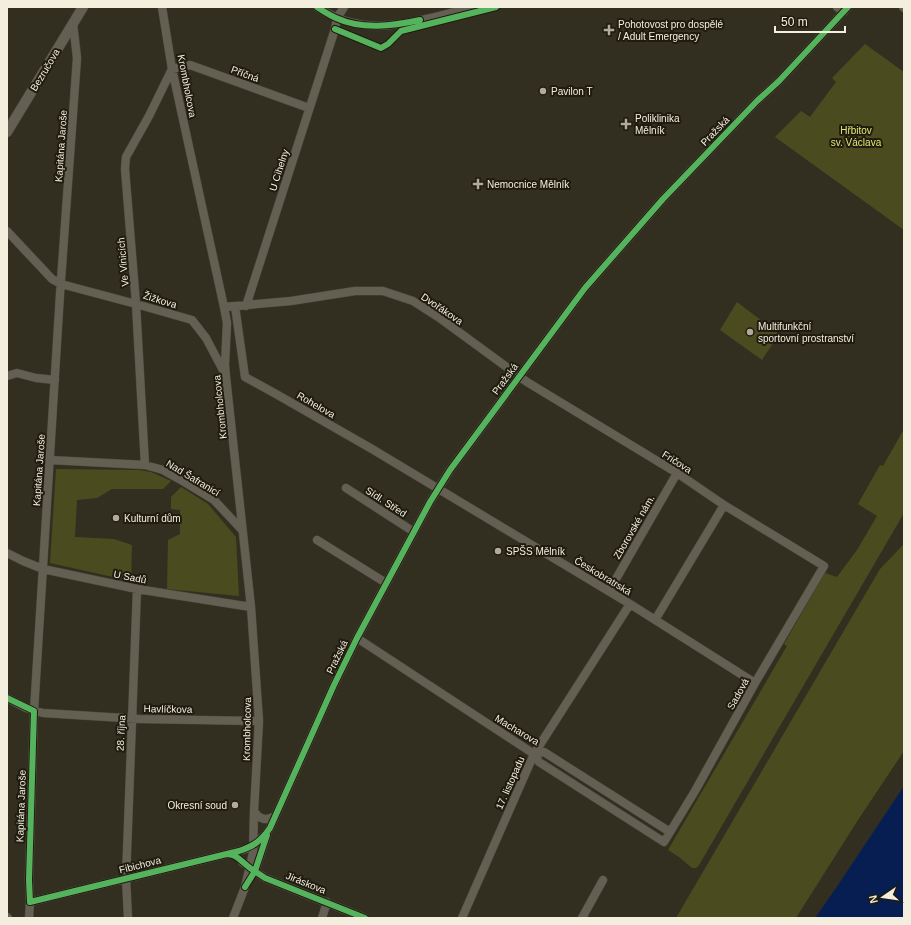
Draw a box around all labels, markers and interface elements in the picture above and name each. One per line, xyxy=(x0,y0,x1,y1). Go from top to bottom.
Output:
scale bar xyxy=(775,8,845,34)
text: 50 m xyxy=(781,15,808,29)
place label: Pohotovost pro dospělé / Adult Emergency xyxy=(618,19,724,42)
marker: Pohotovost pro dospělé / Adult Emergency xyxy=(603,24,615,36)
street label: Bezručova xyxy=(28,47,62,93)
street label: Krombholcova xyxy=(176,54,199,119)
street label: Příčná xyxy=(230,64,261,84)
marker: Pavilon T xyxy=(538,86,548,96)
place label: Pavilon T xyxy=(551,86,593,97)
street label: Kapitána Jaroše xyxy=(53,109,69,182)
place label: Poliklinika Mělník xyxy=(635,113,680,136)
street label: Pražská xyxy=(698,114,732,148)
marker: Poliklinika Mělník xyxy=(620,118,632,130)
park label: Hřbitov sv. Václava xyxy=(831,125,882,148)
street label: U Cihelny xyxy=(267,148,291,192)
marker: Nemocnice Mělník xyxy=(472,178,484,190)
place label: Nemocnice Mělník xyxy=(487,179,570,190)
street label: Ve Vinicích xyxy=(115,237,131,287)
street label: Žižkova xyxy=(142,289,179,310)
street label: Dvořákova xyxy=(419,291,465,327)
place label: Multifunkční sportovní prostranství xyxy=(758,321,854,344)
marker: Multifunkční sportovní prostranství xyxy=(745,327,755,337)
street label: Pražská xyxy=(490,361,521,397)
street label: Krombholcova xyxy=(211,374,229,439)
street label: Rohelova xyxy=(295,390,337,421)
street label: Kapitána Jaroše xyxy=(31,433,47,506)
street label: Fričova xyxy=(660,449,694,476)
street label: Nad Šafranicí xyxy=(164,457,223,498)
street label: Sídl. Střed xyxy=(363,485,409,519)
street label: Zborovské nám. xyxy=(611,493,657,561)
marker: Kulturní dům xyxy=(111,513,121,523)
place label: Kulturní dům xyxy=(124,513,181,524)
place label: SPŠS Mělník xyxy=(506,545,566,557)
marker: SPŠS Mělník xyxy=(493,546,503,556)
street label: Českobratrská xyxy=(573,554,634,598)
street label: U Sadů xyxy=(113,568,147,586)
street label: Pražská xyxy=(324,638,350,676)
street label: Sadová xyxy=(725,676,751,712)
street label: Krombholcova xyxy=(241,697,253,761)
street label: Havlíčkova xyxy=(143,703,193,715)
street label: Macharova xyxy=(493,713,541,748)
street label: 28. října xyxy=(115,714,127,751)
street label: 17. listopadu xyxy=(493,755,527,811)
street label: Kapitána Jaroše xyxy=(14,769,28,842)
place label: Okresní soud xyxy=(168,800,227,811)
marker: Okresní soud xyxy=(230,800,240,810)
street label: Fibichova xyxy=(118,854,163,876)
street label: Jiráskova xyxy=(284,870,328,896)
north arrow xyxy=(863,877,903,917)
text: N xyxy=(867,894,880,904)

